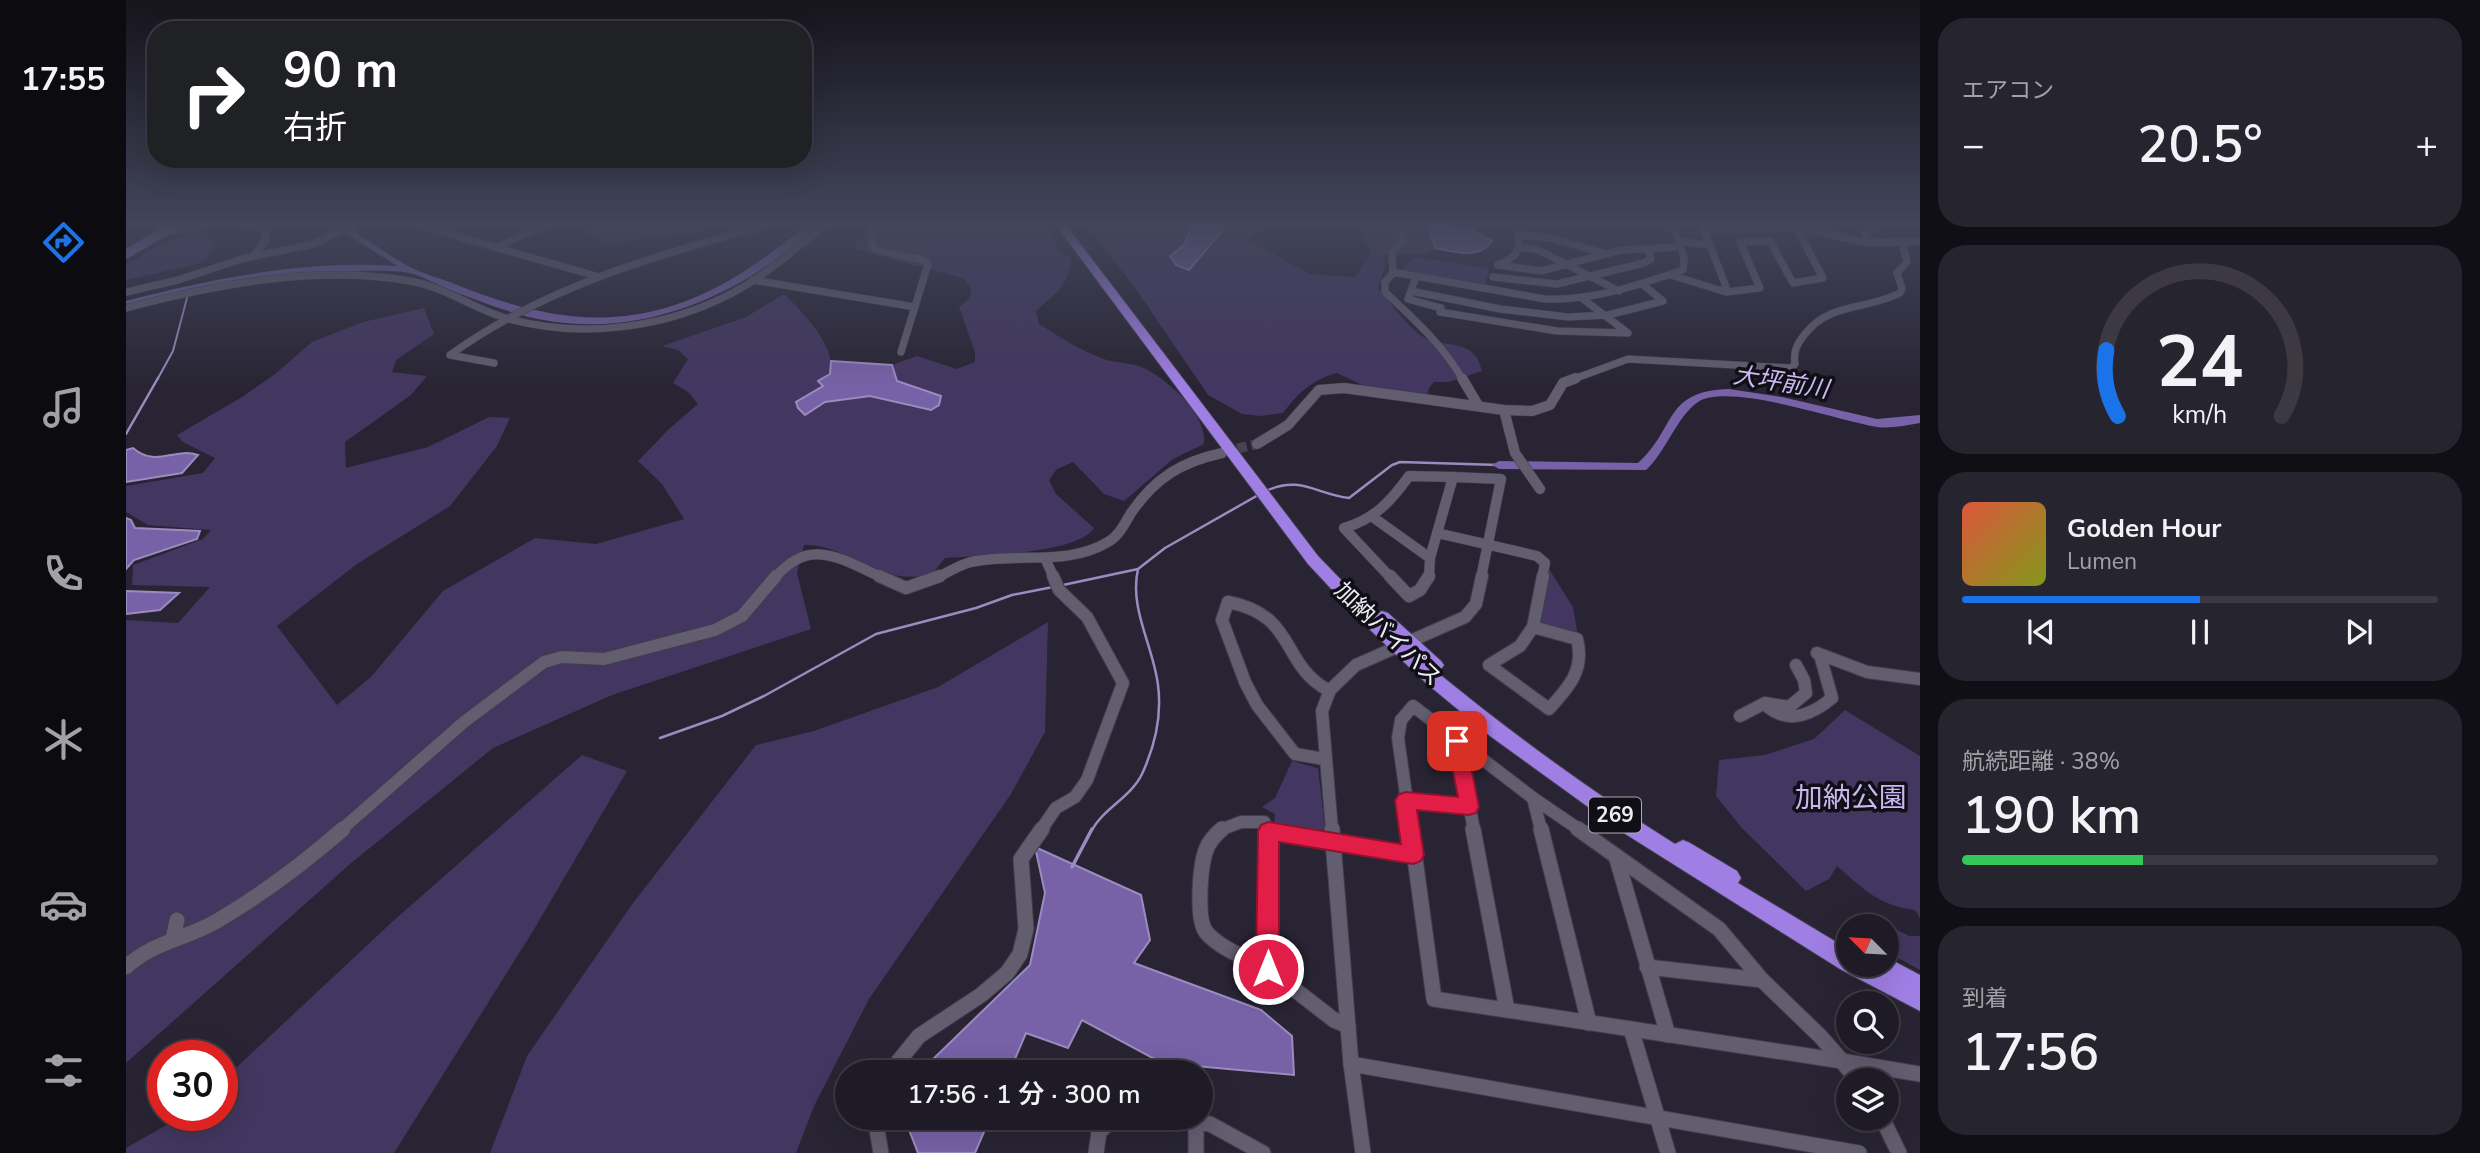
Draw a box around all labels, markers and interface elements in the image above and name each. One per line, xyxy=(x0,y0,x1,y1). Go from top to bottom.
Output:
text: 90 m xyxy=(283,37,398,104)
icon: right xyxy=(168,49,259,140)
text: 17:55 xyxy=(21,58,105,101)
text: エアコン xyxy=(1962,75,2054,106)
text: 右折 xyxy=(283,106,347,149)
text: 20.5° xyxy=(2137,109,2263,180)
text: − xyxy=(1962,120,1985,171)
text: + xyxy=(2415,120,2438,171)
icon: directions xyxy=(39,218,88,267)
text: 24 xyxy=(2156,312,2244,412)
water label: 大坪前川 xyxy=(1731,359,1834,406)
icon: music xyxy=(39,383,88,432)
text: km/h xyxy=(2172,397,2228,431)
text: Golden Hour xyxy=(2067,511,2222,546)
text: Lumen xyxy=(2067,546,2137,577)
icon: phone xyxy=(39,549,88,598)
street label: 加納バイパス xyxy=(1328,575,1448,693)
icon: previous xyxy=(2022,613,2060,651)
icon: pause xyxy=(2181,613,2219,651)
icon: next xyxy=(2340,613,2378,651)
pin xyxy=(1427,711,1487,771)
icon: climate xyxy=(39,715,88,764)
icon: arrive xyxy=(1438,722,1476,760)
text: 航続距離 · 38% xyxy=(1962,746,2120,777)
park label: 加納公園 xyxy=(1795,779,1907,817)
text: 190 km xyxy=(1962,780,2141,851)
road number: 269 xyxy=(1589,798,1641,832)
icon: car xyxy=(39,880,88,929)
north arrow xyxy=(1836,914,1899,976)
map controls xyxy=(1836,914,1899,1131)
position arrow xyxy=(1231,932,1305,1006)
text: 到着 xyxy=(1962,983,2008,1014)
button: search xyxy=(1836,991,1899,1054)
text: 17:56 xyxy=(1962,1017,2099,1088)
speed limit sign: 30 xyxy=(147,1040,238,1131)
icon: filters xyxy=(39,1046,88,1095)
button: layers xyxy=(1836,1068,1899,1131)
text: 17:56 · 1 分 · 300 m xyxy=(908,1077,1140,1112)

